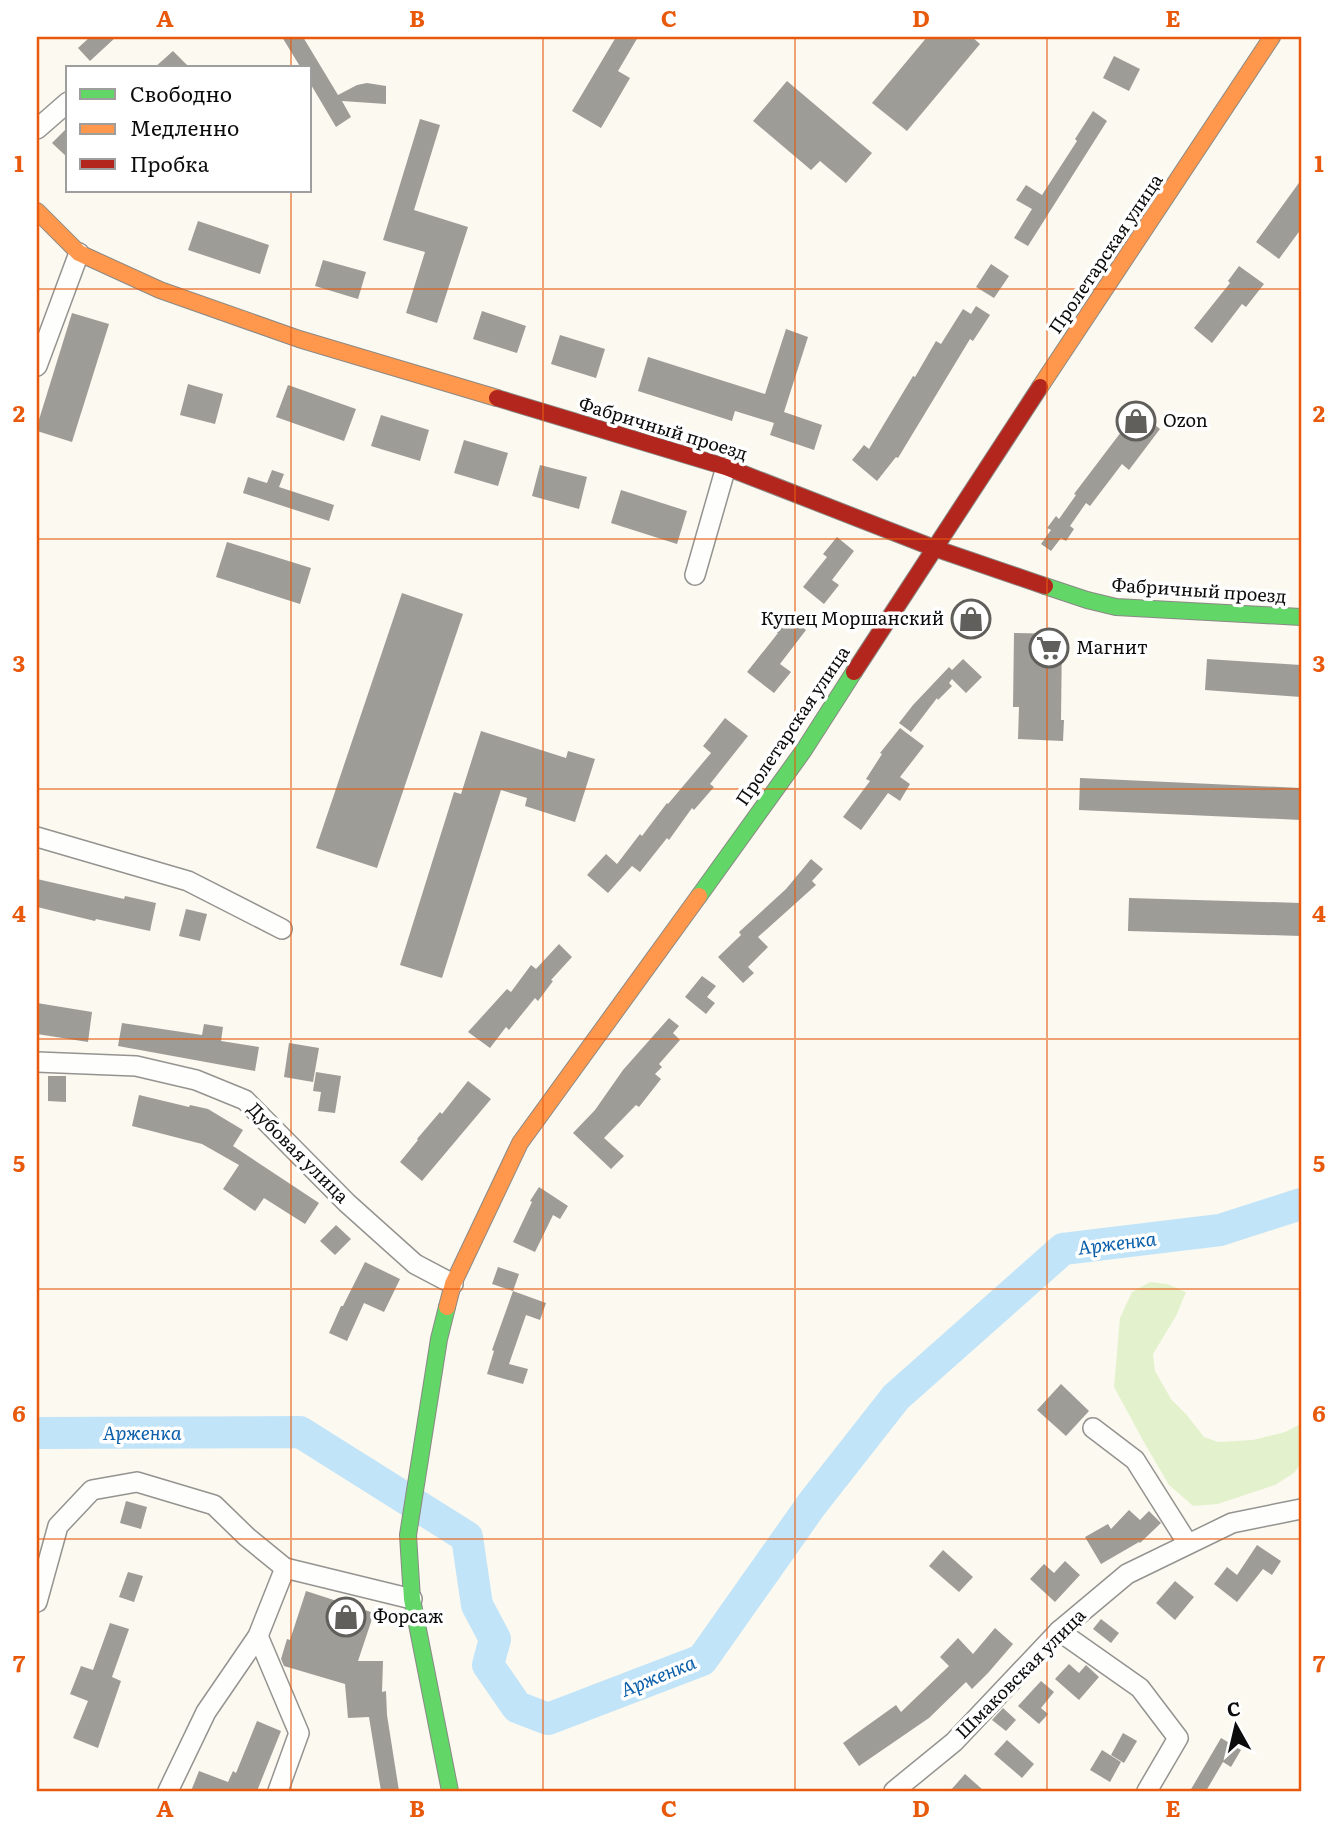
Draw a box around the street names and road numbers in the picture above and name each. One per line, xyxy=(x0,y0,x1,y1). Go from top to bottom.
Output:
street label: Пролетарская улица xyxy=(1041,168,1169,338)
street label: Фабричный проезд xyxy=(576,389,751,466)
street label: Фабричный проезд xyxy=(1111,570,1287,609)
street label: Пролетарская улица xyxy=(728,640,856,810)
street label: Дубовая улица xyxy=(242,1095,356,1209)
street label: Шмаковская улица xyxy=(949,1601,1091,1744)

